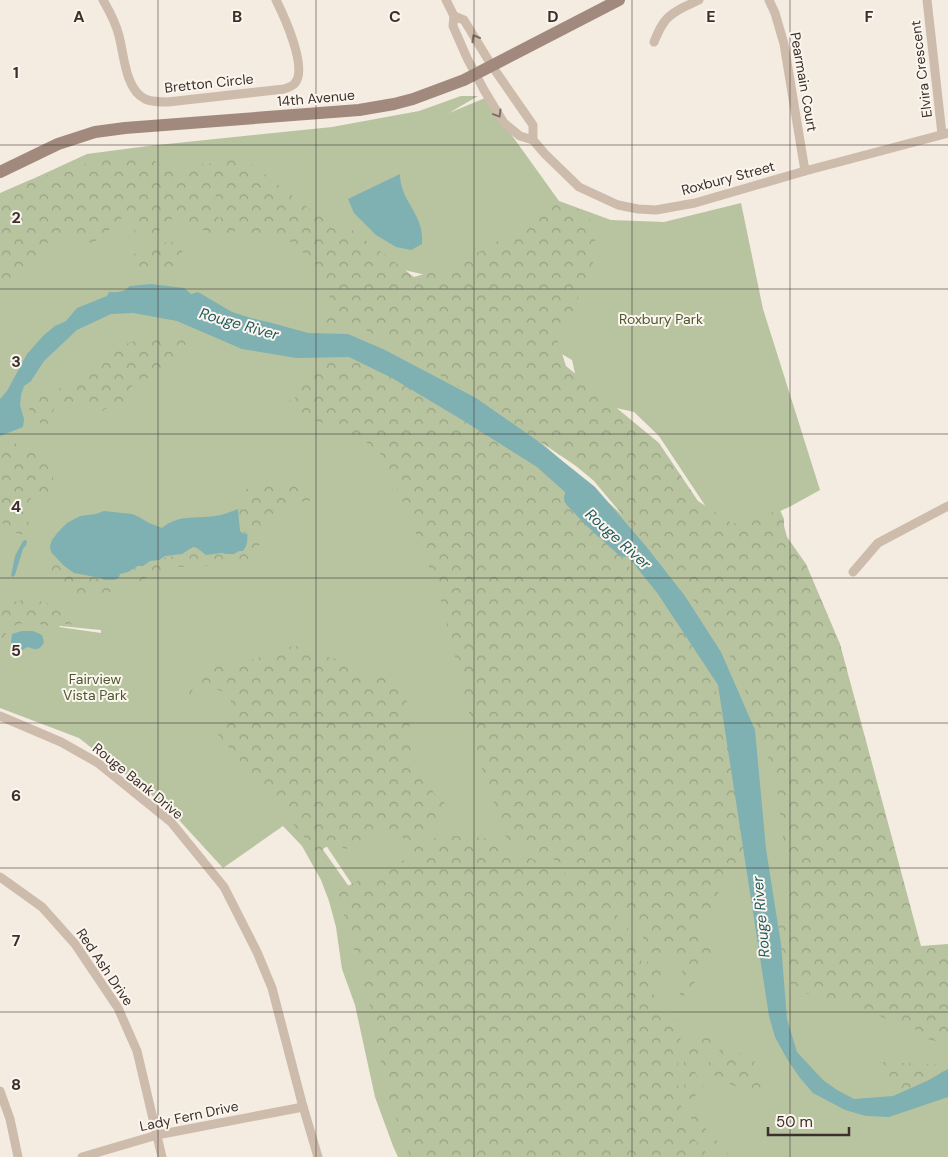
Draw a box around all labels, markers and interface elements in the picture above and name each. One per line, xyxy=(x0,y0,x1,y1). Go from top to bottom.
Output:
text: A xyxy=(73,6,85,27)
text: B xyxy=(232,6,242,27)
text: C xyxy=(389,6,401,27)
text: D xyxy=(547,6,559,27)
text: E xyxy=(706,6,716,27)
text: F xyxy=(865,6,874,27)
street label: Elvira Crescent xyxy=(906,19,936,119)
street label: Pearmain Court xyxy=(786,31,822,133)
one-way arrow xyxy=(471,34,481,43)
text: 1 xyxy=(13,62,19,83)
street label: Bretton Circle xyxy=(164,69,254,97)
street label: 14th Avenue xyxy=(277,86,356,110)
one-way arrow xyxy=(492,108,502,117)
street label: Roxbury Street xyxy=(679,157,777,199)
text: 2 xyxy=(11,207,21,228)
water label: Rouge River xyxy=(197,303,281,345)
park label: Roxbury Park xyxy=(619,310,703,328)
text: 3 xyxy=(11,351,21,372)
text: 4 xyxy=(11,496,21,517)
water label: Rouge River xyxy=(581,504,655,574)
text: 5 xyxy=(11,640,21,661)
park label: Fairview Vista Park xyxy=(63,670,127,704)
street label: Rouge Bank Drive xyxy=(89,739,187,823)
text: 6 xyxy=(11,785,21,806)
water label: Rouge River xyxy=(747,875,775,958)
street label: Red Ash Drive xyxy=(72,925,138,1009)
text: 7 xyxy=(12,930,21,951)
text: 8 xyxy=(11,1074,21,1095)
street label: Lady Fern Drive xyxy=(138,1097,240,1135)
scale bar xyxy=(768,1104,849,1136)
text: 50 m xyxy=(776,1112,813,1132)

